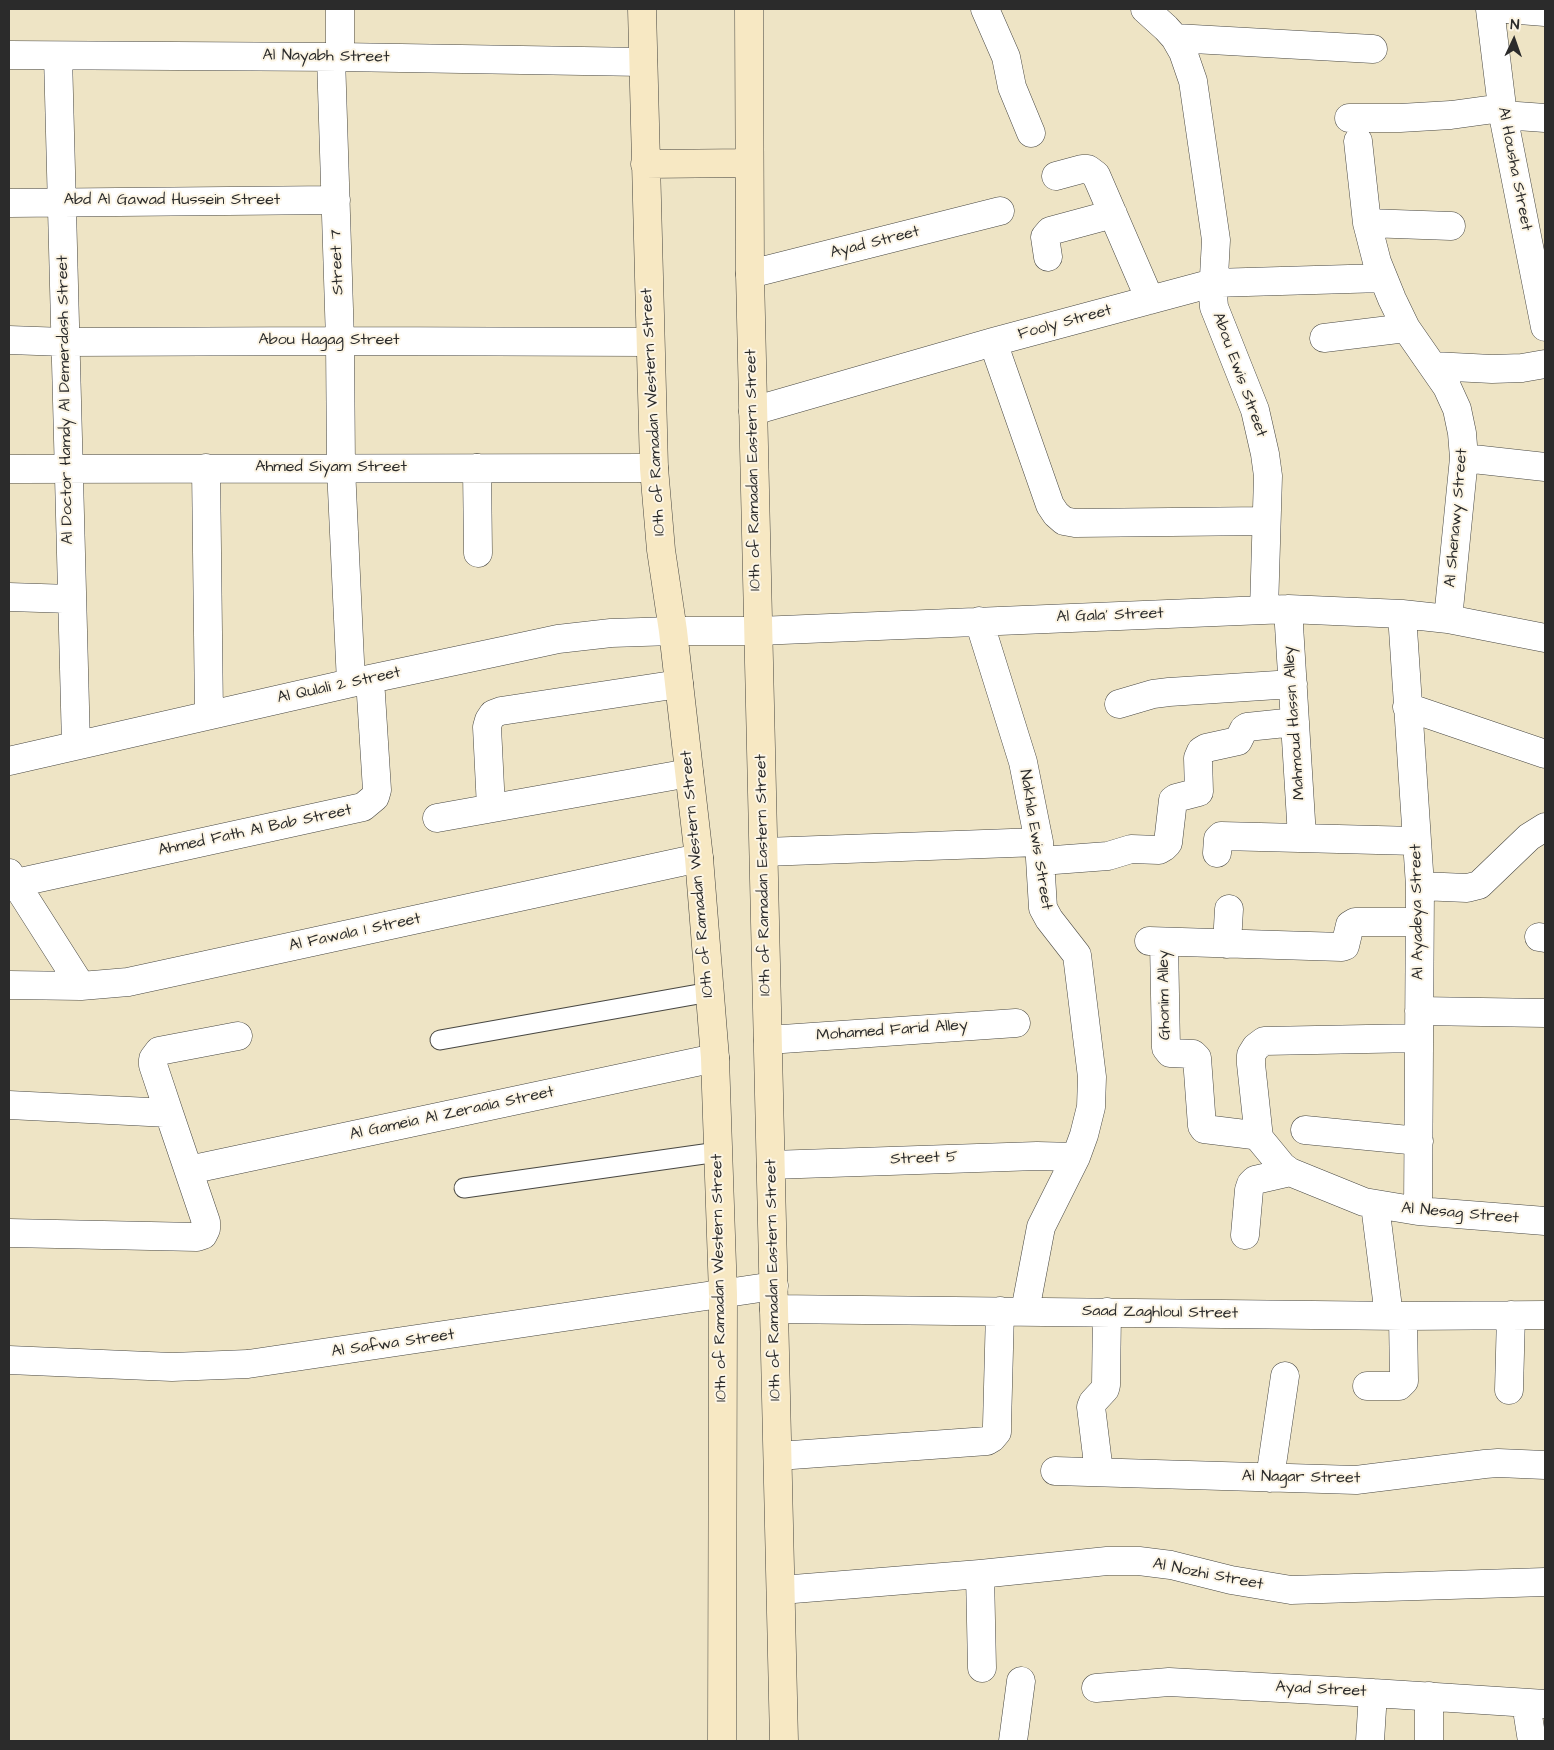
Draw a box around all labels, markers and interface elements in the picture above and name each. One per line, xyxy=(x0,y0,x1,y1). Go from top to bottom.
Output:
north arrow xyxy=(1489,15,1539,65)
text: N xyxy=(1510,15,1520,35)
street label: Al Nayabh Street xyxy=(262,46,390,68)
street label: Al Housha Street xyxy=(1493,105,1535,233)
street label: Abd Al Gawad Hussein Street xyxy=(64,191,280,211)
street label: Ayad Street xyxy=(828,223,922,263)
street label: Street 7 xyxy=(327,229,349,295)
street label: Al Doctor Hamdy Al Demerdash Street xyxy=(54,255,78,545)
street label: 10th of Ramadan Western Street xyxy=(638,288,670,536)
street label: Fooly Street xyxy=(1016,301,1114,345)
street label: Abou Ewis Street xyxy=(1208,310,1270,440)
street label: Abou Hagag Street xyxy=(258,331,400,351)
street label: 10th of Ramadan Eastern Street xyxy=(742,349,766,591)
street label: Al Shenawy Street xyxy=(1441,448,1473,588)
street label: Ahmed Siyam Street xyxy=(255,458,407,478)
street label: Al Gala' Street xyxy=(1056,605,1164,627)
street label: Mahmoud Hassn Alley xyxy=(1280,645,1310,801)
street label: Al Qulali 2 Street xyxy=(276,664,402,708)
street label: 10th of Ramadan Western Street xyxy=(678,750,718,998)
street label: 10th of Ramadan Eastern Street xyxy=(752,754,776,996)
street label: Nakhla Ewis Street xyxy=(1014,769,1056,911)
street label: Ahmed Fath Al Bab Street xyxy=(156,801,354,861)
street label: Al Ayadeya Street xyxy=(1407,844,1429,980)
street label: Al Fawala 1 Street xyxy=(287,910,423,956)
street label: Ghonim Alley xyxy=(1155,950,1175,1040)
street label: Mohamed Farid Alley xyxy=(816,1016,968,1046)
street label: Al Gameia Al Zeraaia Street xyxy=(348,1083,556,1145)
street label: Street 5 xyxy=(890,1148,958,1170)
street label: 10th of Ramadan Western Street xyxy=(708,1154,732,1402)
street label: 10th of Ramadan Eastern Street xyxy=(762,1159,786,1401)
street label: Al Nesag Street xyxy=(1400,1199,1520,1229)
street label: Saad Zaghloul Street xyxy=(1082,1302,1238,1324)
street label: Al Safwa Street xyxy=(330,1326,456,1362)
street label: Al Nagar Street xyxy=(1242,1467,1360,1489)
street label: Al Nozhi Street xyxy=(1151,1555,1265,1595)
street label: Ayad Street xyxy=(1275,1678,1367,1702)

